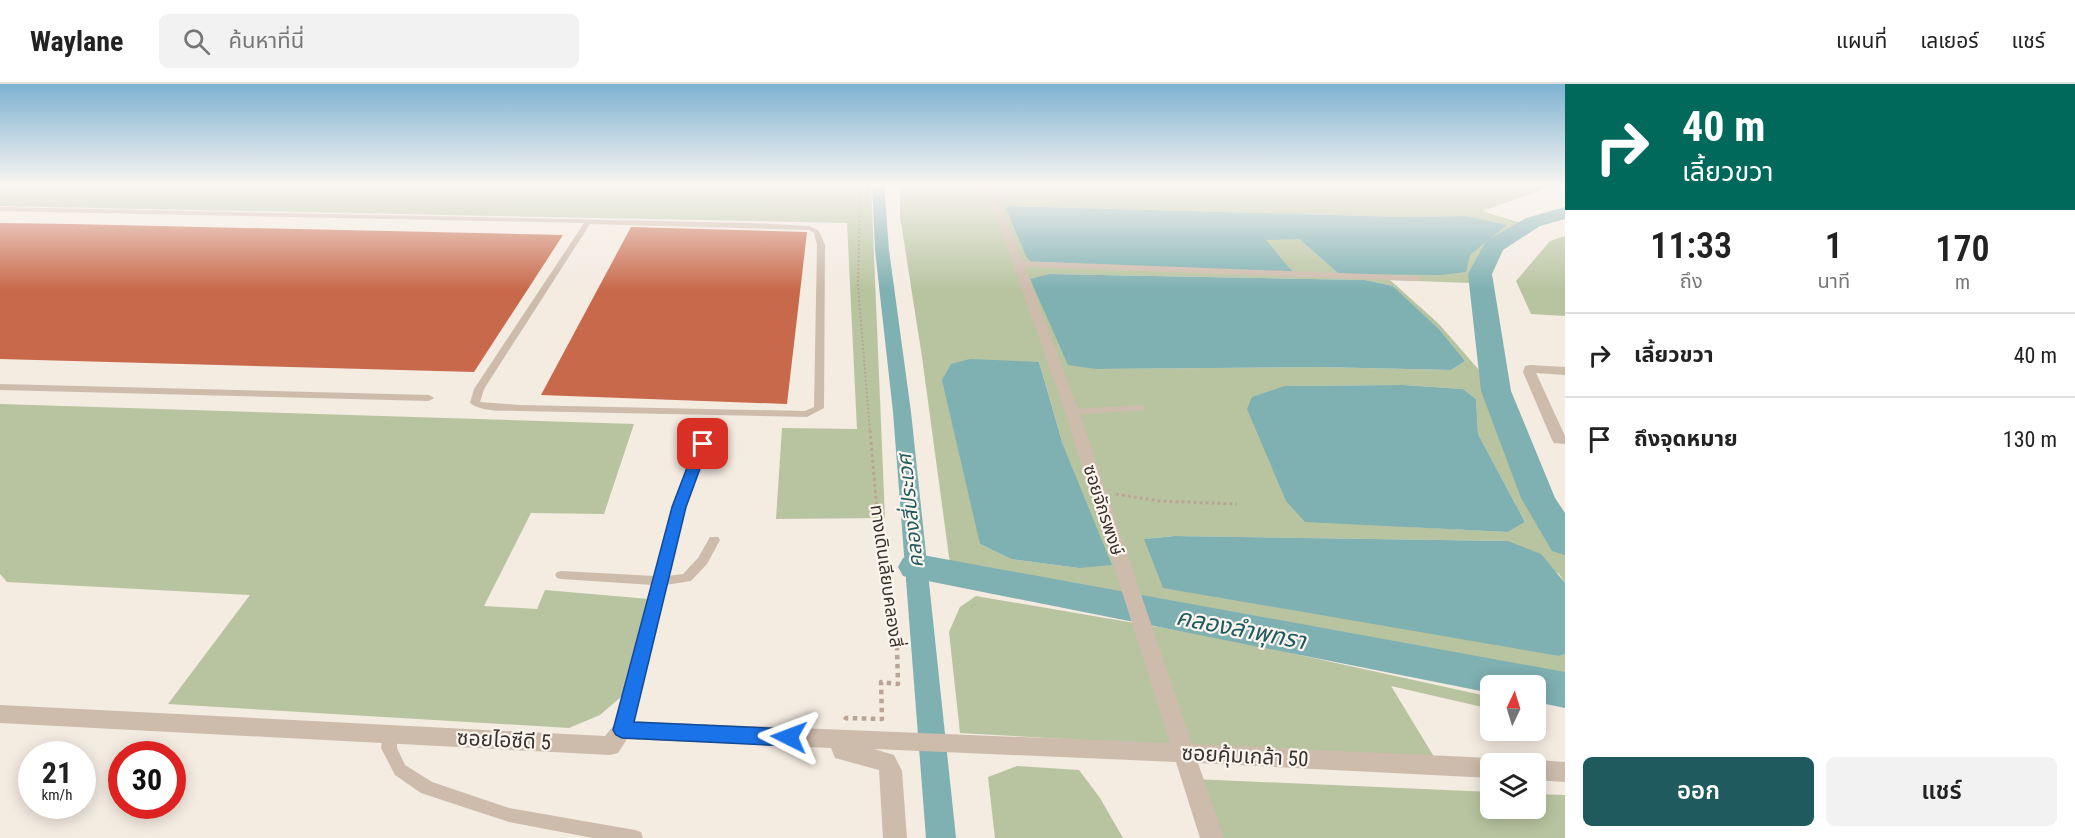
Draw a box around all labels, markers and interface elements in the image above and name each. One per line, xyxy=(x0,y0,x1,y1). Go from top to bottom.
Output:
search box xyxy=(159,14,579,68)
text: Waylane xyxy=(30,25,123,58)
icon: search xyxy=(180,25,213,58)
text: ค้นหาที่นี่ xyxy=(228,28,304,53)
text: แผนที่ xyxy=(1836,29,1887,53)
text: เลเยอร์ xyxy=(1920,29,1979,53)
text: แชร์ xyxy=(2012,29,2045,53)
text: 40 m xyxy=(1682,102,1765,151)
icon: right xyxy=(1583,108,1661,186)
text: เลี้ยวขวา xyxy=(1682,156,1773,188)
text: 11:33 xyxy=(1650,225,1732,267)
text: 1 xyxy=(1825,225,1843,267)
text: 170 xyxy=(1935,228,1990,270)
text: ถึง xyxy=(1680,269,1703,293)
text: นาที xyxy=(1818,269,1850,293)
text: m xyxy=(1955,270,1970,294)
icon: right xyxy=(1583,339,1616,372)
text: เลี้ยวขวา xyxy=(1634,342,1714,367)
text: 40 m xyxy=(2014,343,2057,368)
pin xyxy=(677,418,728,469)
icon: arrive xyxy=(1583,423,1616,456)
text: ถึงจุดหมาย xyxy=(1634,426,1738,451)
icon: arrive xyxy=(686,427,719,460)
text: 130 m xyxy=(2003,427,2057,452)
water label: คลองสี่ประเวศ xyxy=(890,451,928,569)
street label: ซอยจักรพงษ์ xyxy=(1080,462,1128,558)
street label: ทางเดินเลียบคลองสี่ xyxy=(867,503,909,649)
water label: คลองลำพุทรา xyxy=(1174,603,1309,656)
north arrow xyxy=(1480,675,1546,741)
map controls xyxy=(1480,675,1546,819)
position arrow xyxy=(757,705,821,769)
street label: ซอยไอซีดี 5 xyxy=(456,726,552,754)
speed limit sign: 30 xyxy=(108,741,186,819)
street label: ซอยคุ้มเกล้า 50 xyxy=(1181,741,1309,772)
button: layers xyxy=(1480,753,1546,819)
text: 21 xyxy=(42,755,72,790)
button: ออก xyxy=(1583,757,1814,826)
button: แชร์ xyxy=(1826,757,2057,826)
text: km/h xyxy=(42,786,72,804)

